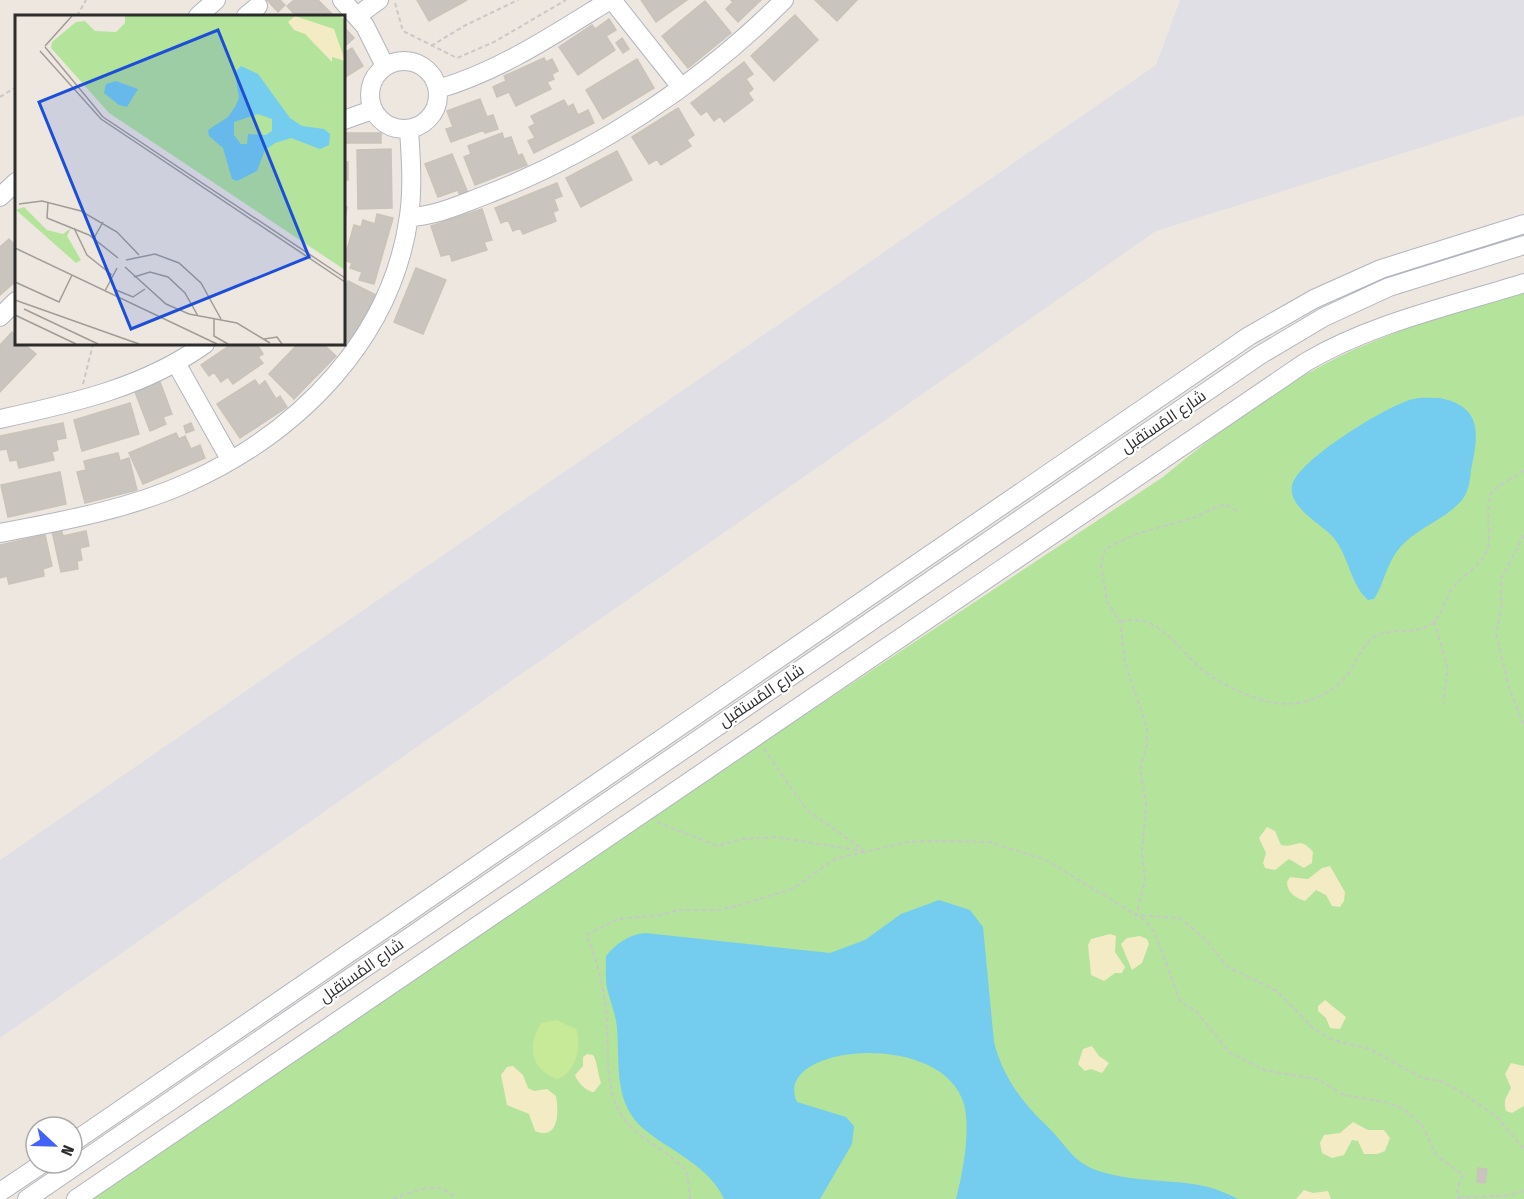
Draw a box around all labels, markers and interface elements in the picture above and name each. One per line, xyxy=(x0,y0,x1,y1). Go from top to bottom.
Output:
inset map xyxy=(15,15,345,345)
street label: شارع المُستقبل xyxy=(1117,386,1211,459)
street label: شارع المُستقبل xyxy=(715,660,809,733)
street label: شارع المُستقبل xyxy=(315,934,408,1008)
north arrow xyxy=(24,1115,84,1175)
text: N xyxy=(57,1142,78,1158)

